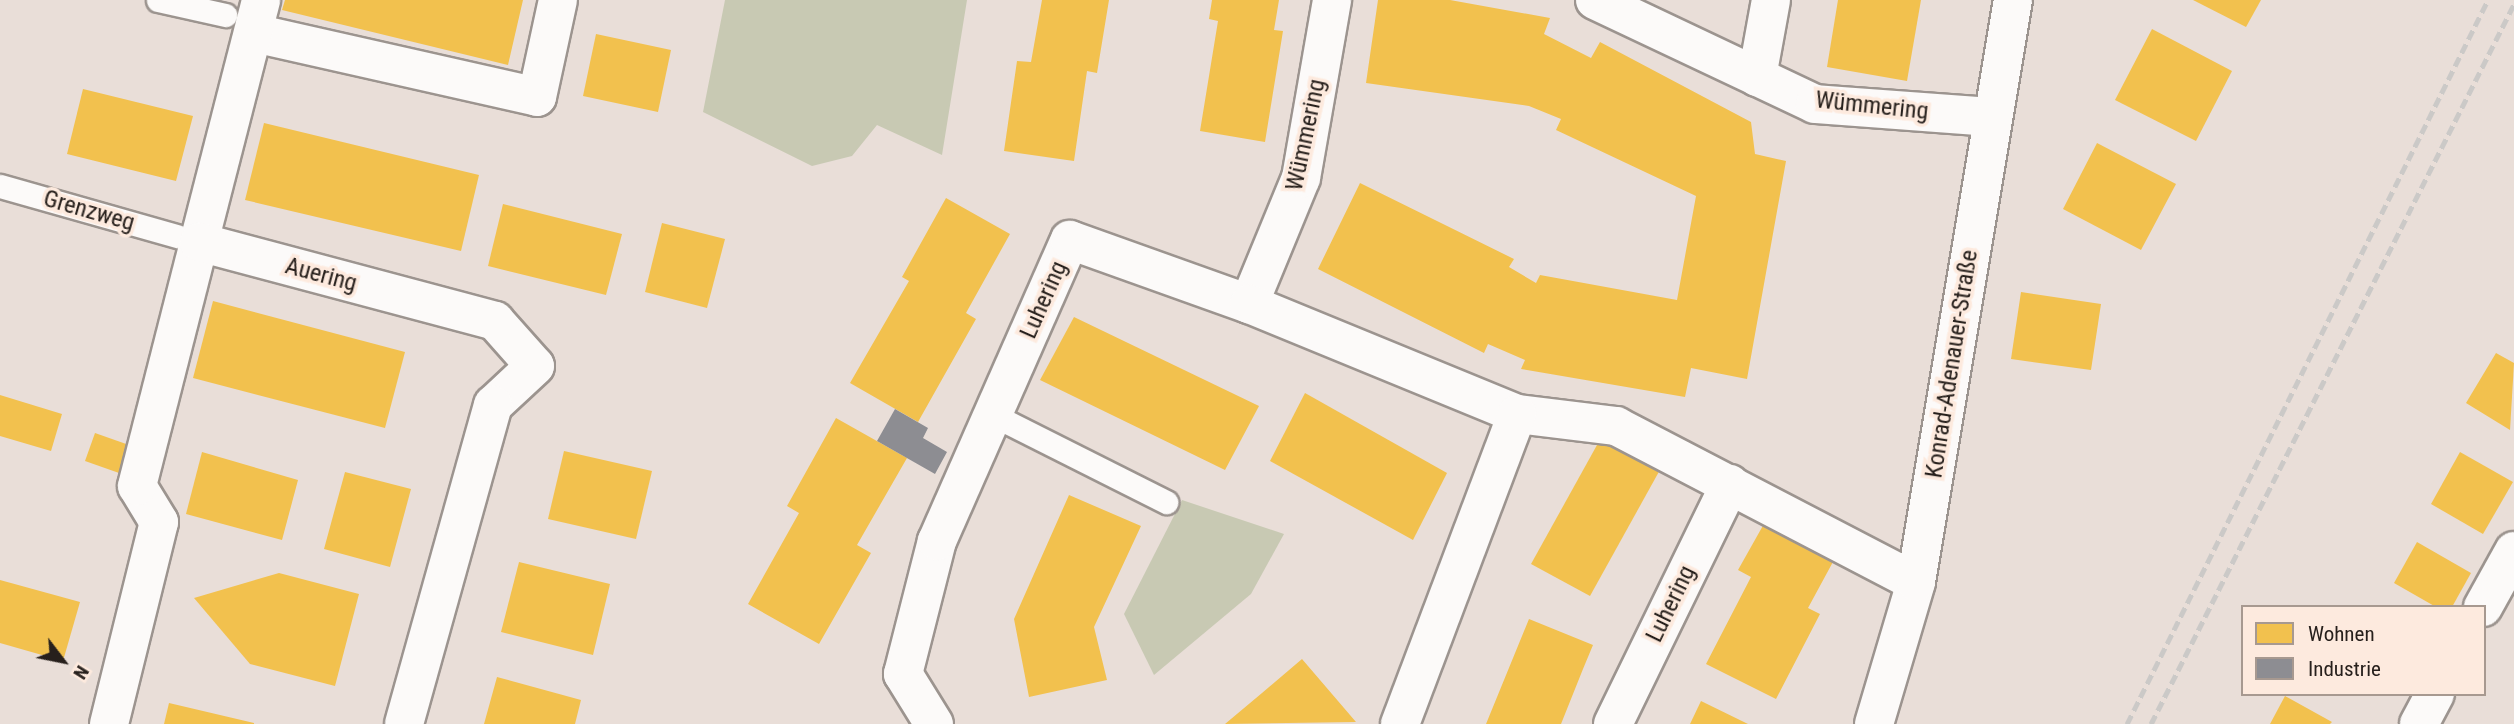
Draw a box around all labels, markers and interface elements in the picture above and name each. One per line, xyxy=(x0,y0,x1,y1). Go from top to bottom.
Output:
street label: Wümmering xyxy=(1280,77,1332,193)
street label: Wümmering xyxy=(1814,86,1930,126)
street label: Grenzweg xyxy=(40,184,138,238)
street label: Konrad-Adenauer-Straße xyxy=(1920,248,1984,480)
street label: Auering xyxy=(282,252,360,298)
street label: Luhering xyxy=(1014,257,1074,343)
street label: Luhering xyxy=(1640,561,1702,647)
legend xyxy=(2241,605,2486,696)
text: Wohnen xyxy=(2308,622,2375,646)
north arrow xyxy=(28,626,98,696)
text: Industrie xyxy=(2308,657,2381,681)
text: N xyxy=(68,661,94,683)

